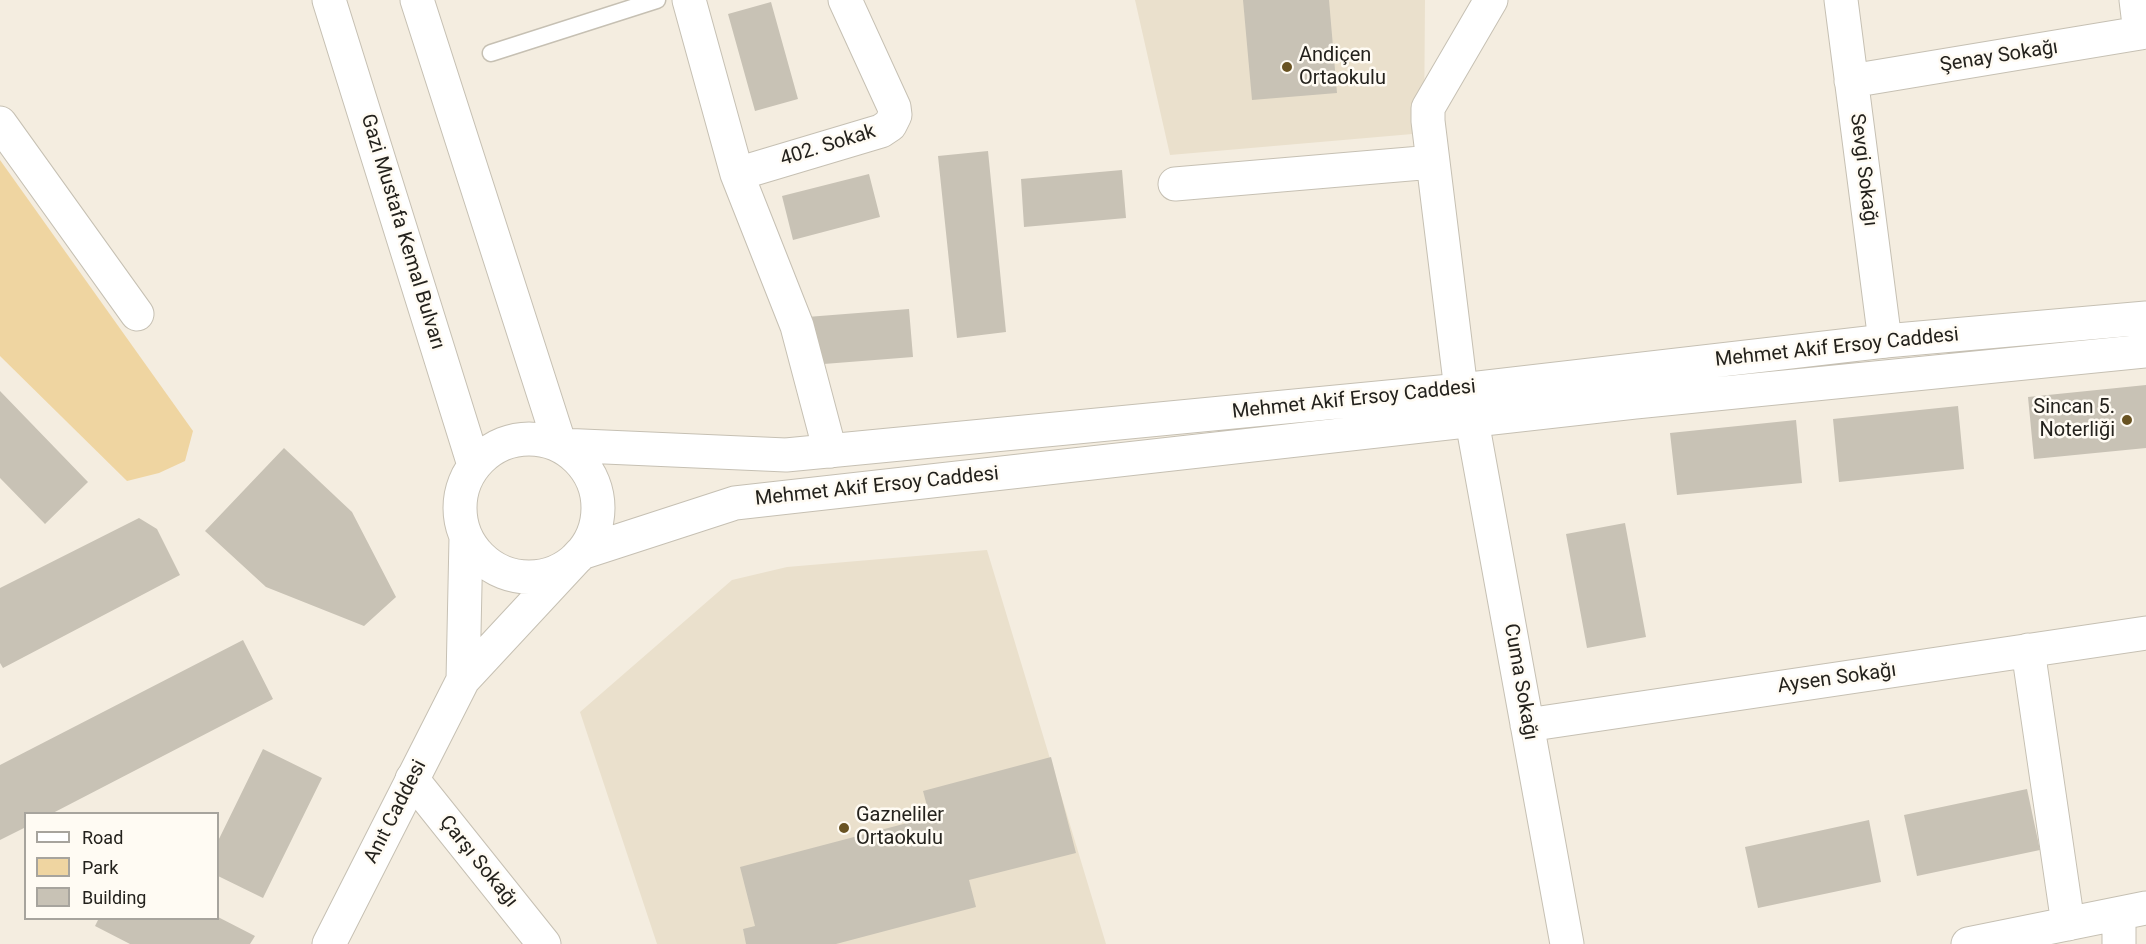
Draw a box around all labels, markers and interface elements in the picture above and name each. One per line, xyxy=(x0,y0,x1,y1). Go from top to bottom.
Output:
street label: Şenay Sokağı xyxy=(1938,36,2060,78)
place label: Andiçen Ortaokulu xyxy=(1299,44,1386,91)
marker: Andiçen Ortaokulu xyxy=(1280,60,1294,74)
street label: Gazi Mustafa Kemal Bulvarı xyxy=(355,111,449,353)
street label: Sevgi Sokağı xyxy=(1844,112,1882,228)
street label: 402. Sokak xyxy=(777,120,879,172)
street label: Mehmet Akif Ersoy Caddesi xyxy=(1714,323,1960,373)
street label: Mehmet Akif Ersoy Caddesi xyxy=(1231,375,1477,425)
place label: Sincan 5. Noterliği xyxy=(2033,396,2115,443)
marker: Sincan 5. Noterliği xyxy=(2120,413,2134,427)
street label: Mehmet Akif Ersoy Caddesi xyxy=(754,462,1000,512)
street label: Cuma Sokağı xyxy=(1498,622,1542,742)
street label: Aysen Sokağı xyxy=(1776,659,1898,699)
street label: Anıt Caddesi xyxy=(360,756,432,868)
place label: Gazneliler Ortaokulu xyxy=(856,804,944,851)
street label: Çarşı Sokağı xyxy=(434,811,522,913)
legend xyxy=(24,812,219,920)
marker: Gazneliler Ortaokulu xyxy=(837,821,851,835)
text: Road xyxy=(82,827,123,848)
text: Park xyxy=(82,857,118,878)
text: Building xyxy=(82,887,146,908)

